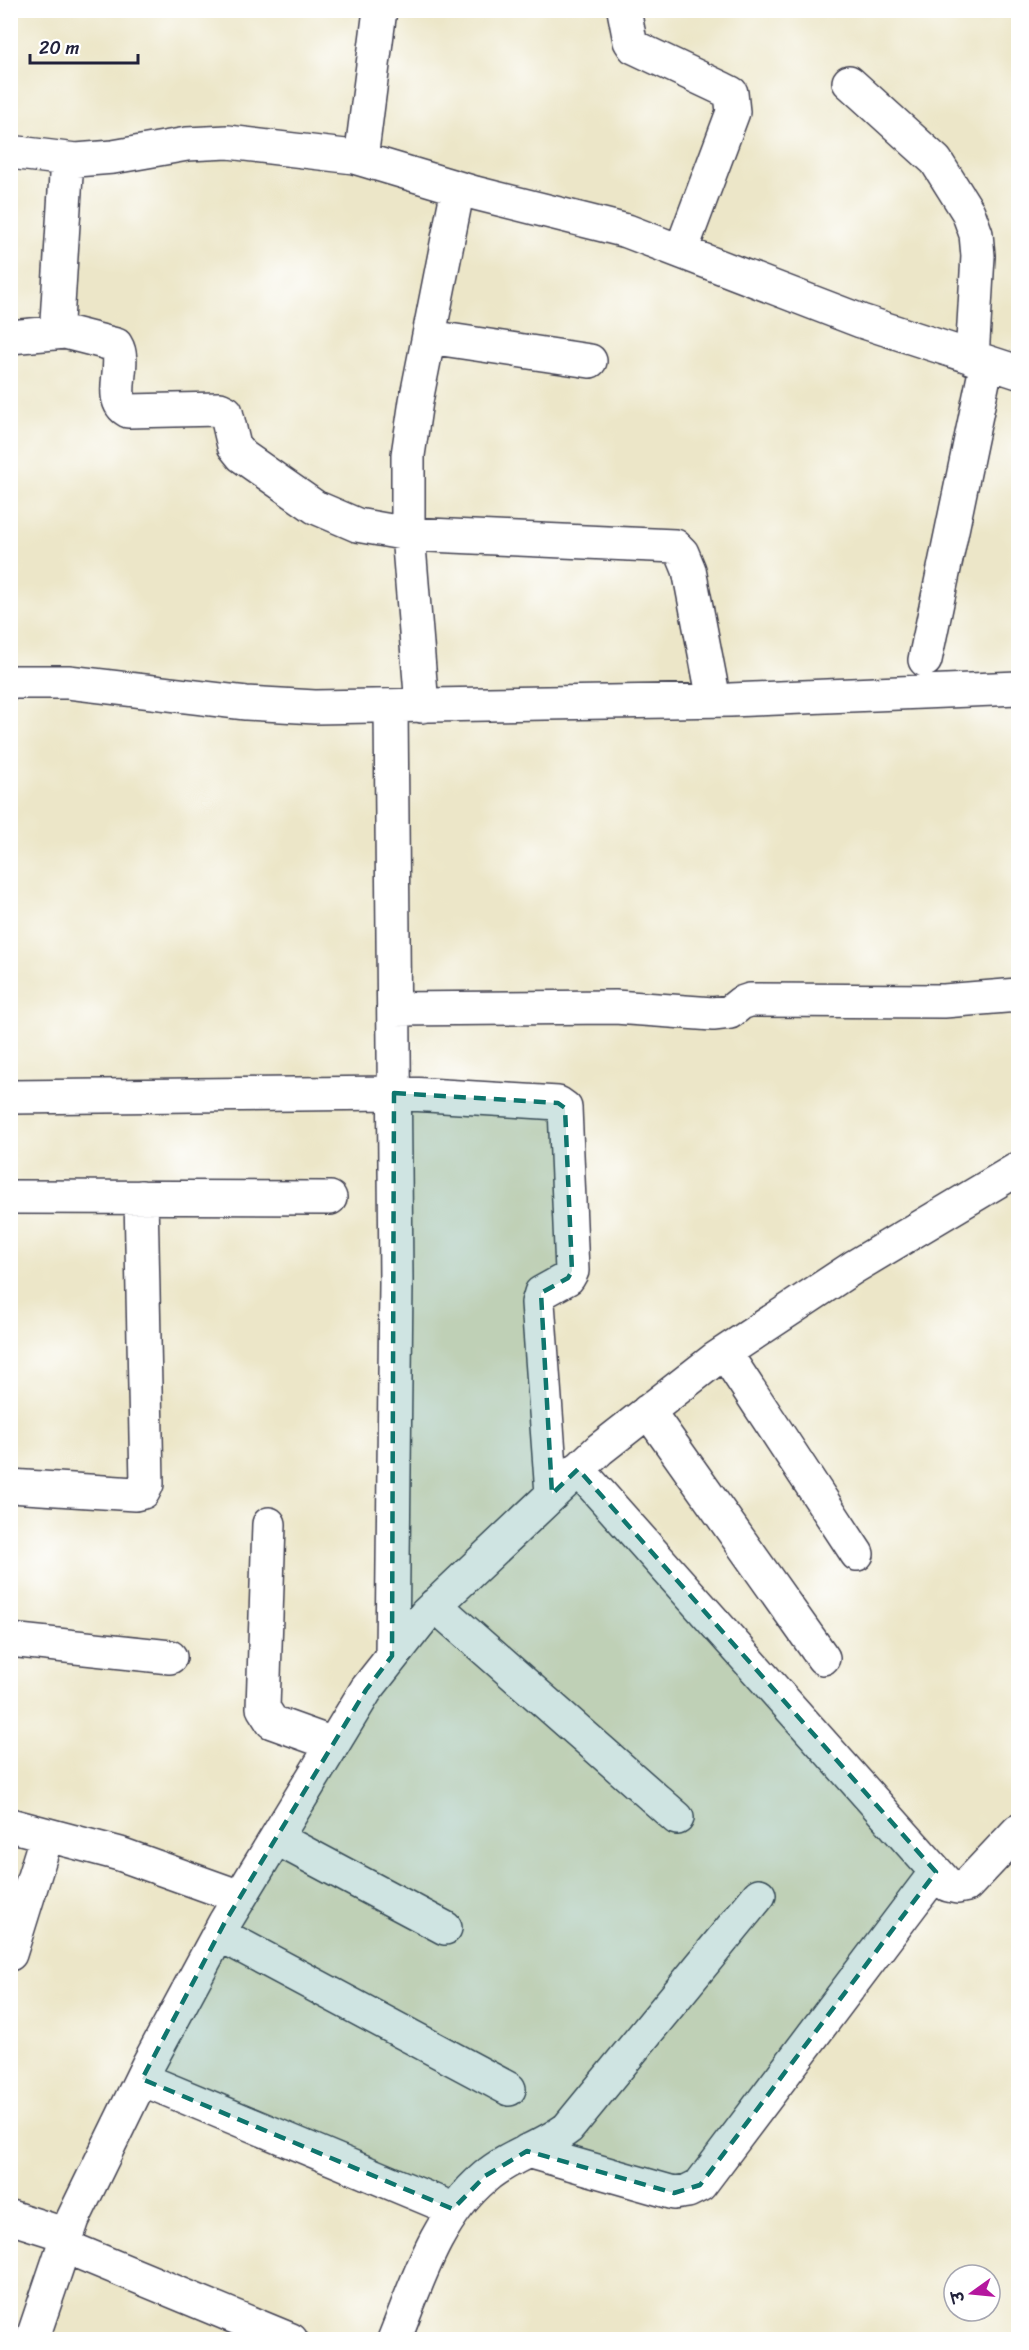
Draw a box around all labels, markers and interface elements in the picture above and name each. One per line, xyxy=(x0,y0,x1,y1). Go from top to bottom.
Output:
scale bar xyxy=(30,27,138,65)
text: 20 m xyxy=(39,32,79,64)
north arrow xyxy=(942,2263,1002,2323)
text: उ xyxy=(942,2287,974,2308)

